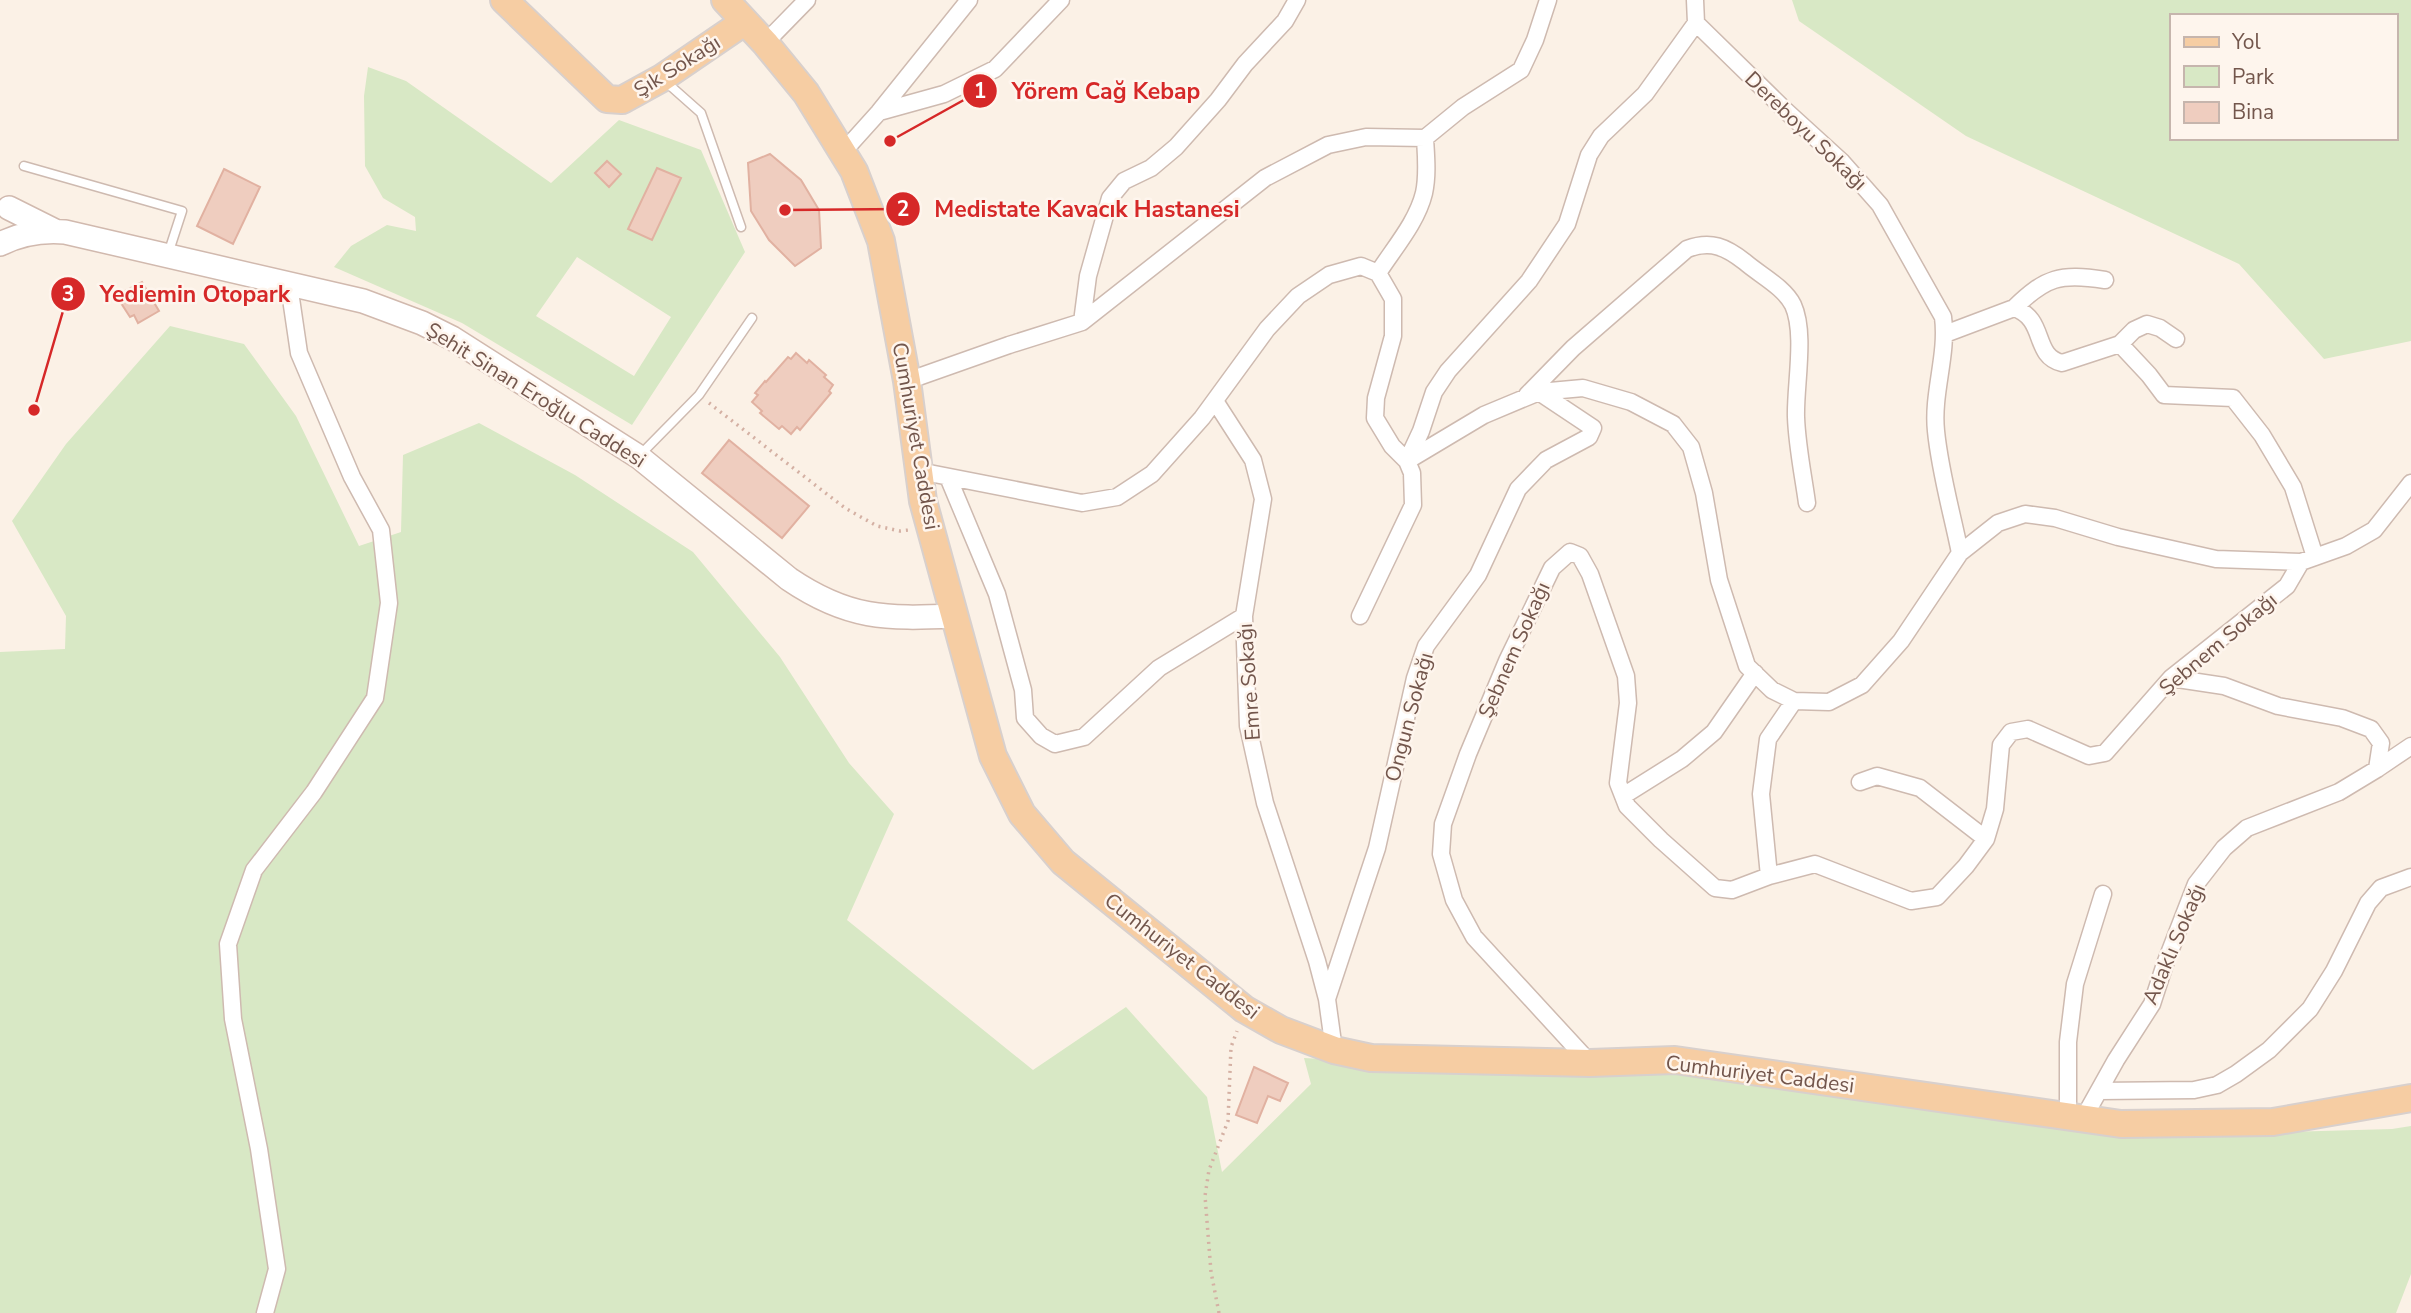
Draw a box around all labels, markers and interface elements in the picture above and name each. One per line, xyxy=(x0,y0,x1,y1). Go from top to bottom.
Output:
legend xyxy=(2170,14,2397,140)
street label: Şık Sokağı xyxy=(628,28,726,104)
text: Yol xyxy=(2231,28,2262,56)
text: Park xyxy=(2232,63,2274,91)
street label: Dereboyu Sokağı xyxy=(1739,65,1873,197)
callout: Yörem Cağ Kebap xyxy=(963,69,1214,113)
text: Yörem Cağ Kebap xyxy=(1011,76,1200,107)
text: 1 xyxy=(974,77,986,105)
text: Bina xyxy=(2232,98,2274,126)
callout: Medistate Kavacık Hastanesi xyxy=(885,187,1254,231)
text: Medistate Kavacık Hastanesi xyxy=(934,194,1240,225)
text: 2 xyxy=(897,195,909,223)
callout: Yediemin Otopark xyxy=(51,272,304,316)
text: Yediemin Otopark xyxy=(99,279,291,310)
text: 3 xyxy=(62,280,74,308)
street label: Şehit Sinan Eroğlu Caddesi xyxy=(421,316,651,474)
street label: Cumhuriyet Caddesi xyxy=(886,340,946,532)
street label: Şebnem Sokağı xyxy=(1471,578,1557,722)
street label: Şebnem Sokağı xyxy=(2153,586,2283,702)
street label: Emre Sokağı xyxy=(1231,622,1267,742)
street label: Ongun Sokağı xyxy=(1378,649,1440,785)
street label: Adaklı Sokağı xyxy=(2136,879,2212,1009)
street label: Cumhuriyet Caddesi xyxy=(1099,887,1265,1025)
street label: Cumhuriyet Caddesi xyxy=(1664,1049,1856,1099)

